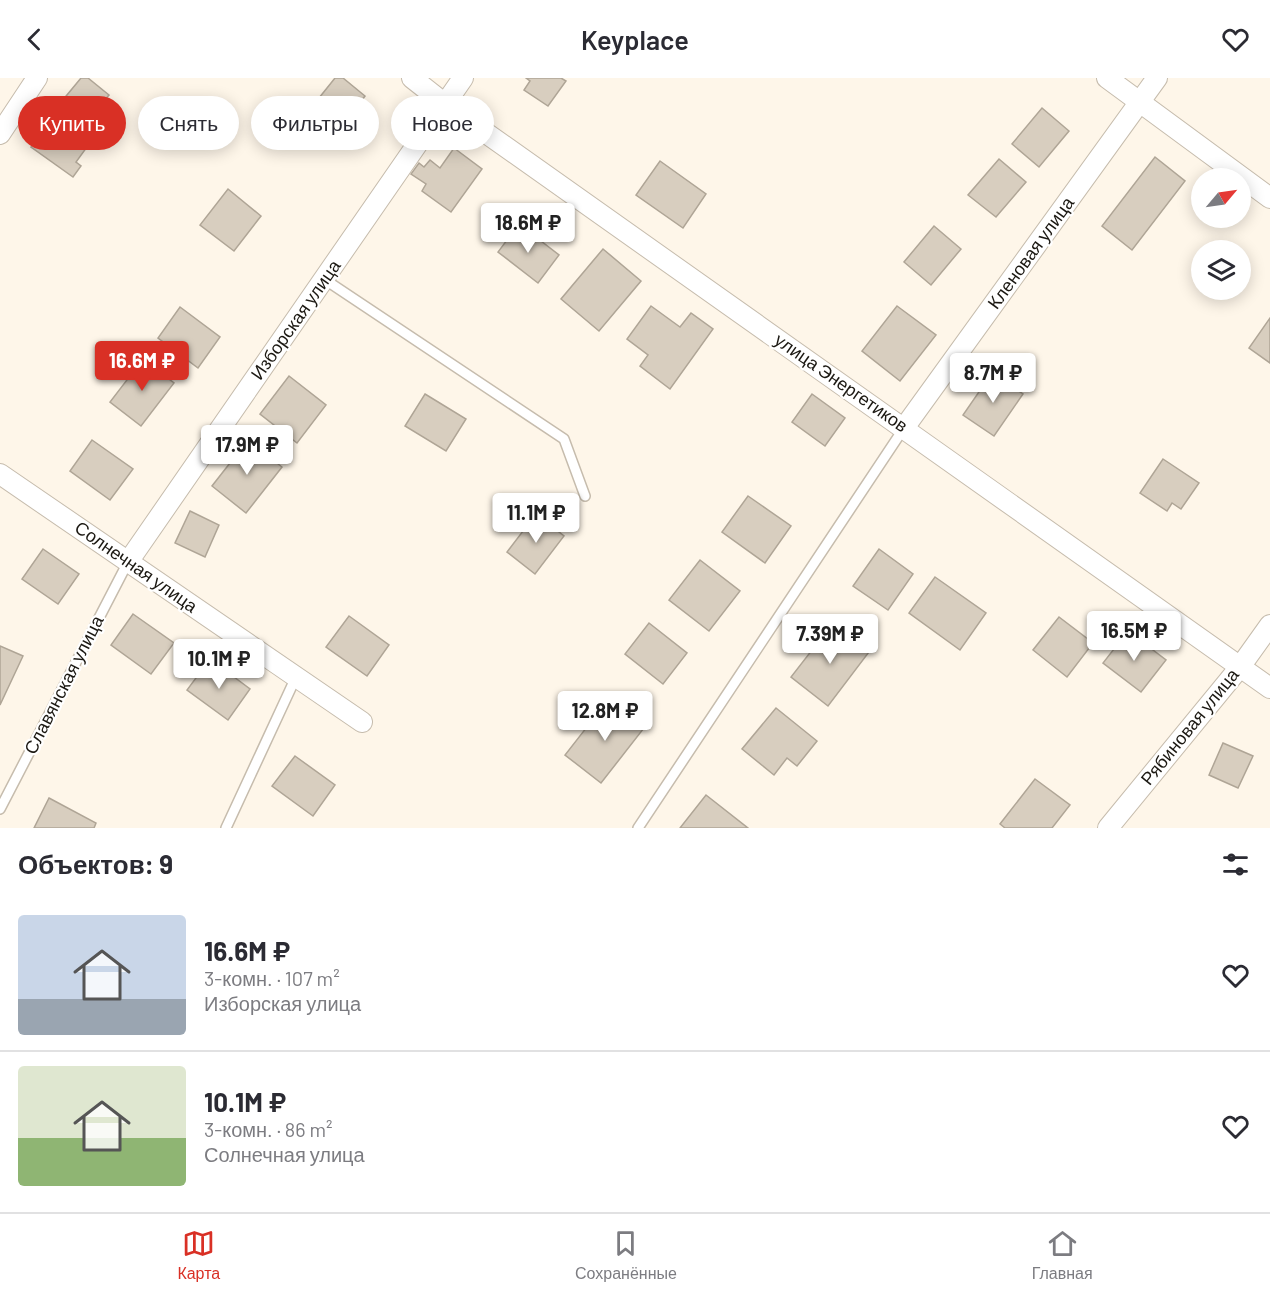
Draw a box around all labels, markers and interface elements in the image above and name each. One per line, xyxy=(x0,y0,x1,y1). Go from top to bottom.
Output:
icon: back xyxy=(18,23,51,56)
text: Keyplace xyxy=(581,23,689,55)
icon: heart xyxy=(1219,23,1252,56)
chip: Купить xyxy=(18,96,126,150)
chip: Снять xyxy=(138,96,239,150)
chip: Фильтры xyxy=(251,96,379,150)
chip: Новое xyxy=(391,96,494,150)
north arrow xyxy=(1191,168,1251,228)
map controls xyxy=(1191,168,1251,300)
street label: Кленовая улица xyxy=(982,191,1079,313)
pin: 18.6M ₽ xyxy=(473,203,583,254)
text: 18.6M ₽ xyxy=(495,210,561,234)
button: layers xyxy=(1191,240,1251,300)
street label: Изборская улица xyxy=(246,254,345,384)
street label: улица Энергетиков xyxy=(771,328,912,436)
pin: 16.6M ₽ xyxy=(87,341,197,392)
text: 16.6M ₽ xyxy=(109,348,175,372)
pin: 8.7M ₽ xyxy=(944,353,1042,404)
text: 8.7M ₽ xyxy=(964,360,1022,384)
pin: 17.9M ₽ xyxy=(192,425,302,476)
text: 17.9M ₽ xyxy=(215,432,279,456)
pin: 11.1M ₽ xyxy=(481,493,591,544)
text: 11.1M ₽ xyxy=(506,500,566,524)
street label: Солнечная улица xyxy=(71,516,203,617)
street label: Славянская улица xyxy=(19,611,108,758)
pin: 16.5M ₽ xyxy=(1079,611,1189,662)
pin: 7.39M ₽ xyxy=(775,614,885,665)
text: 16.5M ₽ xyxy=(1101,618,1167,642)
text: 7.39M ₽ xyxy=(796,621,864,645)
pin: 10.1M ₽ xyxy=(164,639,274,690)
text: 10.1M ₽ xyxy=(187,646,251,670)
street label: Рябиновая улица xyxy=(1135,663,1244,789)
pin: 12.8M ₽ xyxy=(550,691,660,742)
text: 12.8M ₽ xyxy=(572,698,638,722)
text: Объектов: 9 xyxy=(18,848,173,879)
icon: filters xyxy=(1219,848,1252,881)
text: 16.6M ₽ xyxy=(204,935,290,966)
icon: home xyxy=(66,939,138,1011)
icon: heart xyxy=(1219,959,1252,992)
text: 3-комн. · 107 m² xyxy=(204,966,340,990)
text: Изборская улица xyxy=(204,991,361,1015)
text: 10.1M ₽ xyxy=(204,1086,286,1117)
icon: home xyxy=(66,1090,138,1162)
icon: heart xyxy=(1219,1110,1252,1143)
text: 3-комн. · 86 m² xyxy=(204,1117,333,1141)
text: Солнечная улица xyxy=(204,1142,365,1166)
tab: Карта xyxy=(177,1227,220,1283)
tab: Сохранённые xyxy=(575,1227,677,1283)
tab: Главная xyxy=(1032,1227,1093,1283)

